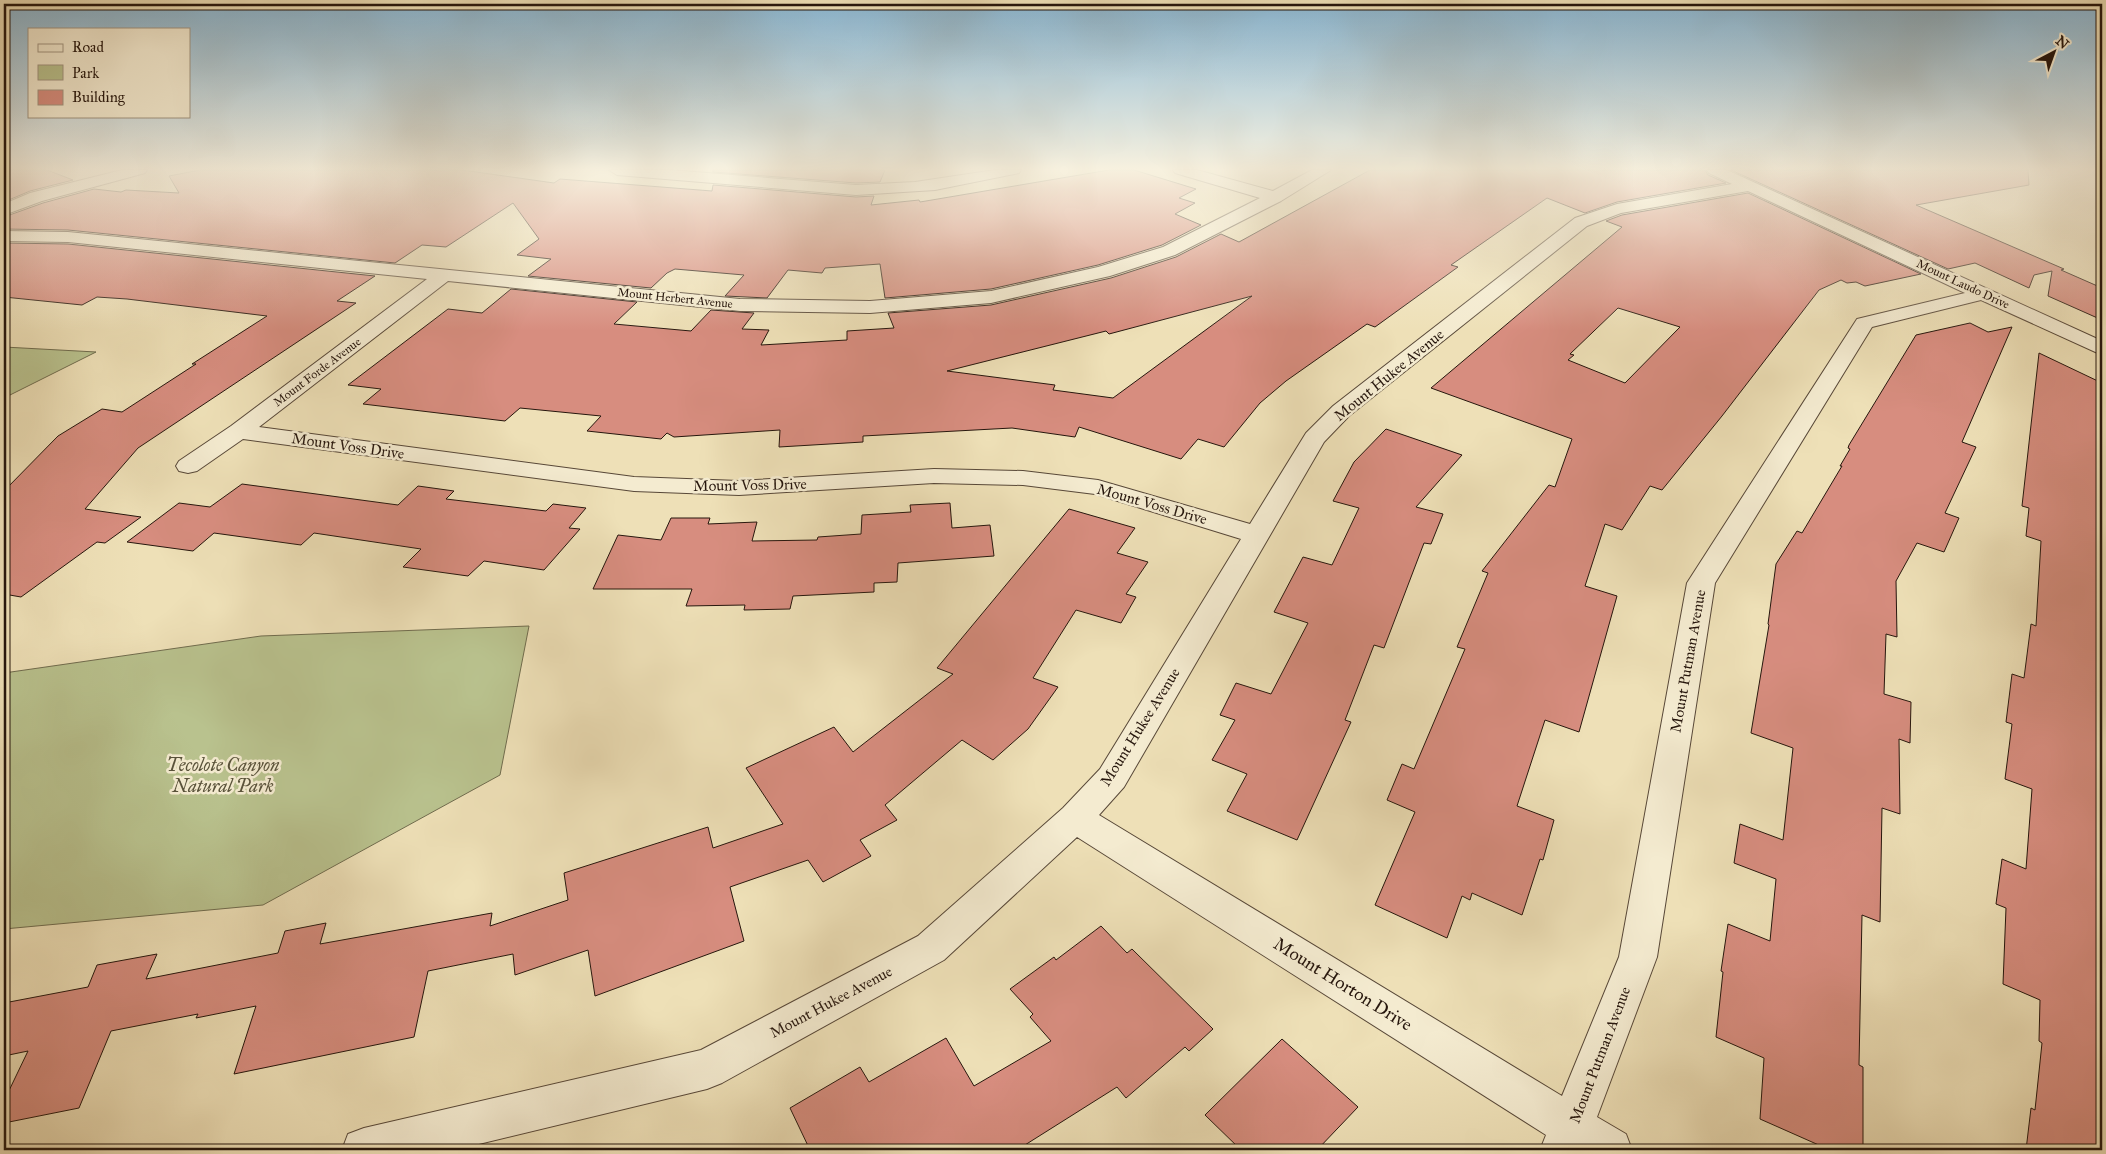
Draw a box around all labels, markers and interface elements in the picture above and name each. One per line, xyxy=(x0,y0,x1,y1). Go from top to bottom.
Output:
legend xyxy=(28,28,190,118)
north arrow xyxy=(2028,28,2078,78)
text: N xyxy=(2052,32,2072,53)
text: Road xyxy=(72,38,104,56)
text: Park xyxy=(72,64,99,82)
text: Building xyxy=(72,88,126,106)
street label: Mount Laudo Drive xyxy=(1914,256,2012,312)
street label: Mount Herbert Avenue xyxy=(617,285,733,311)
street label: Mount Hukee Avenue xyxy=(1331,325,1447,425)
street label: Mount Forde Avenue xyxy=(271,335,363,409)
street label: Mount Voss Drive xyxy=(291,429,405,463)
street label: Mount Voss Drive xyxy=(693,475,807,495)
street label: Mount Voss Drive xyxy=(1095,480,1209,528)
street label: Mount Putman Avenue xyxy=(1667,588,1709,734)
street label: Mount Hukee Avenue xyxy=(1096,665,1184,789)
park label: Tecolote Canyon Natural Park xyxy=(167,754,280,797)
street label: Mount Horton Drive xyxy=(1270,933,1416,1035)
street label: Mount Hukee Avenue xyxy=(767,962,895,1042)
street label: Mount Putman Avenue xyxy=(1566,984,1634,1126)

